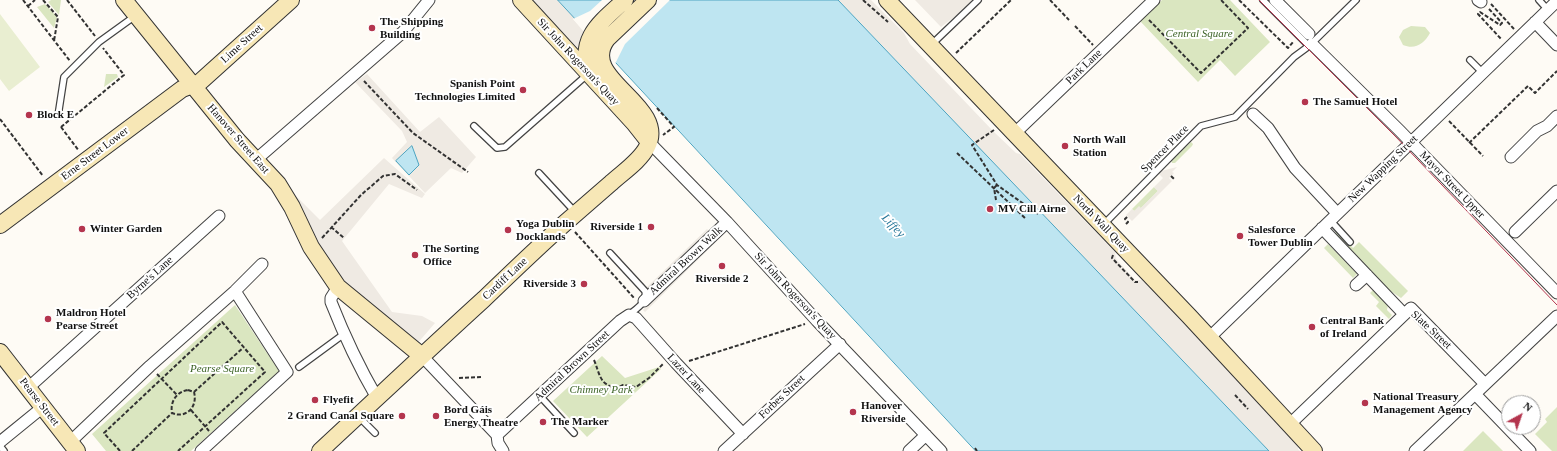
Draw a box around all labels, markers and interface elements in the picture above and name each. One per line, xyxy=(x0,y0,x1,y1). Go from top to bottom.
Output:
place label: The Shipping Building xyxy=(380,15,443,41)
street label: Sir John Rogerson's Quay xyxy=(534,16,622,108)
street label: Lime Street xyxy=(218,22,266,66)
marker: The Shipping Building xyxy=(367,23,377,33)
park label: Central Square xyxy=(1165,27,1233,41)
street label: Park Lane xyxy=(1063,47,1105,87)
place label: Spanish Point Technologies Limited xyxy=(415,77,515,103)
marker: Spanish Point Technologies Limited xyxy=(518,85,528,95)
place label: The Samuel Hotel xyxy=(1313,95,1397,109)
marker: The Samuel Hotel xyxy=(1300,97,1310,107)
street label: Hanover Street East xyxy=(204,101,272,177)
place label: Block E xyxy=(37,108,74,122)
marker: Block E xyxy=(24,110,34,120)
street label: Spencer Place xyxy=(1138,122,1192,176)
street label: Erne Street Lower xyxy=(59,124,131,184)
place label: North Wall Station xyxy=(1073,133,1126,159)
street label: New Wapping Street xyxy=(1346,133,1420,205)
marker: North Wall Station xyxy=(1060,141,1070,151)
street label: Mayor Street Upper xyxy=(1417,149,1487,221)
street label: North Wall Quay xyxy=(1070,192,1132,256)
place label: MV Cill Airne xyxy=(998,202,1066,216)
marker: MV Cill Airne xyxy=(985,204,995,214)
water label: Liffey xyxy=(878,211,908,241)
place label: Yoga Dublin Docklands xyxy=(516,217,574,243)
place label: Riverside 1 xyxy=(590,220,643,234)
place label: Winter Garden xyxy=(90,222,162,236)
marker: Riverside 1 xyxy=(646,222,656,232)
place label: Salesforce Tower Dublin xyxy=(1248,223,1313,249)
marker: Winter Garden xyxy=(77,224,87,234)
street label: Admiral Brown Walk xyxy=(647,224,725,298)
marker: Yoga Dublin Docklands xyxy=(503,225,513,235)
marker: Salesforce Tower Dublin xyxy=(1235,231,1245,241)
place label: The Sorting Office xyxy=(423,242,479,268)
marker: The Sorting Office xyxy=(410,250,420,260)
street label: Sir John Rogerson's Quay xyxy=(751,250,839,342)
street label: Byrne's Lane xyxy=(124,254,176,302)
street label: Cardiff Lane xyxy=(480,255,530,303)
marker: Riverside 2 xyxy=(717,261,727,271)
place label: Riverside 2 xyxy=(696,272,748,286)
place label: Riverside 3 xyxy=(523,277,576,291)
marker: Riverside 3 xyxy=(579,279,589,289)
place label: Maldron Hotel Pearse Street xyxy=(56,306,126,332)
street label: Slate Street xyxy=(1408,308,1454,352)
marker: Maldron Hotel Pearse Street xyxy=(43,314,53,324)
place label: Central Bank of Ireland xyxy=(1320,314,1384,340)
marker: Central Bank of Ireland xyxy=(1307,322,1317,332)
street label: Admiral Brown Street xyxy=(532,328,612,404)
street label: Lazer Lane xyxy=(664,351,708,397)
park label: Pearse Square xyxy=(190,362,254,376)
street label: Forbes Street xyxy=(756,372,808,422)
street label: Pearse Street xyxy=(16,375,62,429)
park label: Chimney Park xyxy=(569,383,633,397)
place label: National Treasury Management Agency xyxy=(1373,390,1472,416)
place label: Flyefit xyxy=(323,393,354,407)
marker: Flyefit xyxy=(310,395,320,405)
north arrow xyxy=(1501,395,1541,435)
marker: National Treasury Management Agency xyxy=(1360,398,1370,408)
place label: Hanover Riverside xyxy=(861,399,906,425)
text: N xyxy=(1521,399,1535,414)
place label: Bord Gáis Energy Theatre xyxy=(444,403,518,429)
marker: Hanover Riverside xyxy=(848,407,858,417)
place label: 2 Grand Canal Square xyxy=(288,409,394,423)
marker: 2 Grand Canal Square xyxy=(397,411,407,421)
marker: Bord Gáis Energy Theatre xyxy=(431,411,441,421)
place label: The Marker xyxy=(551,415,609,429)
marker: The Marker xyxy=(538,417,548,427)

